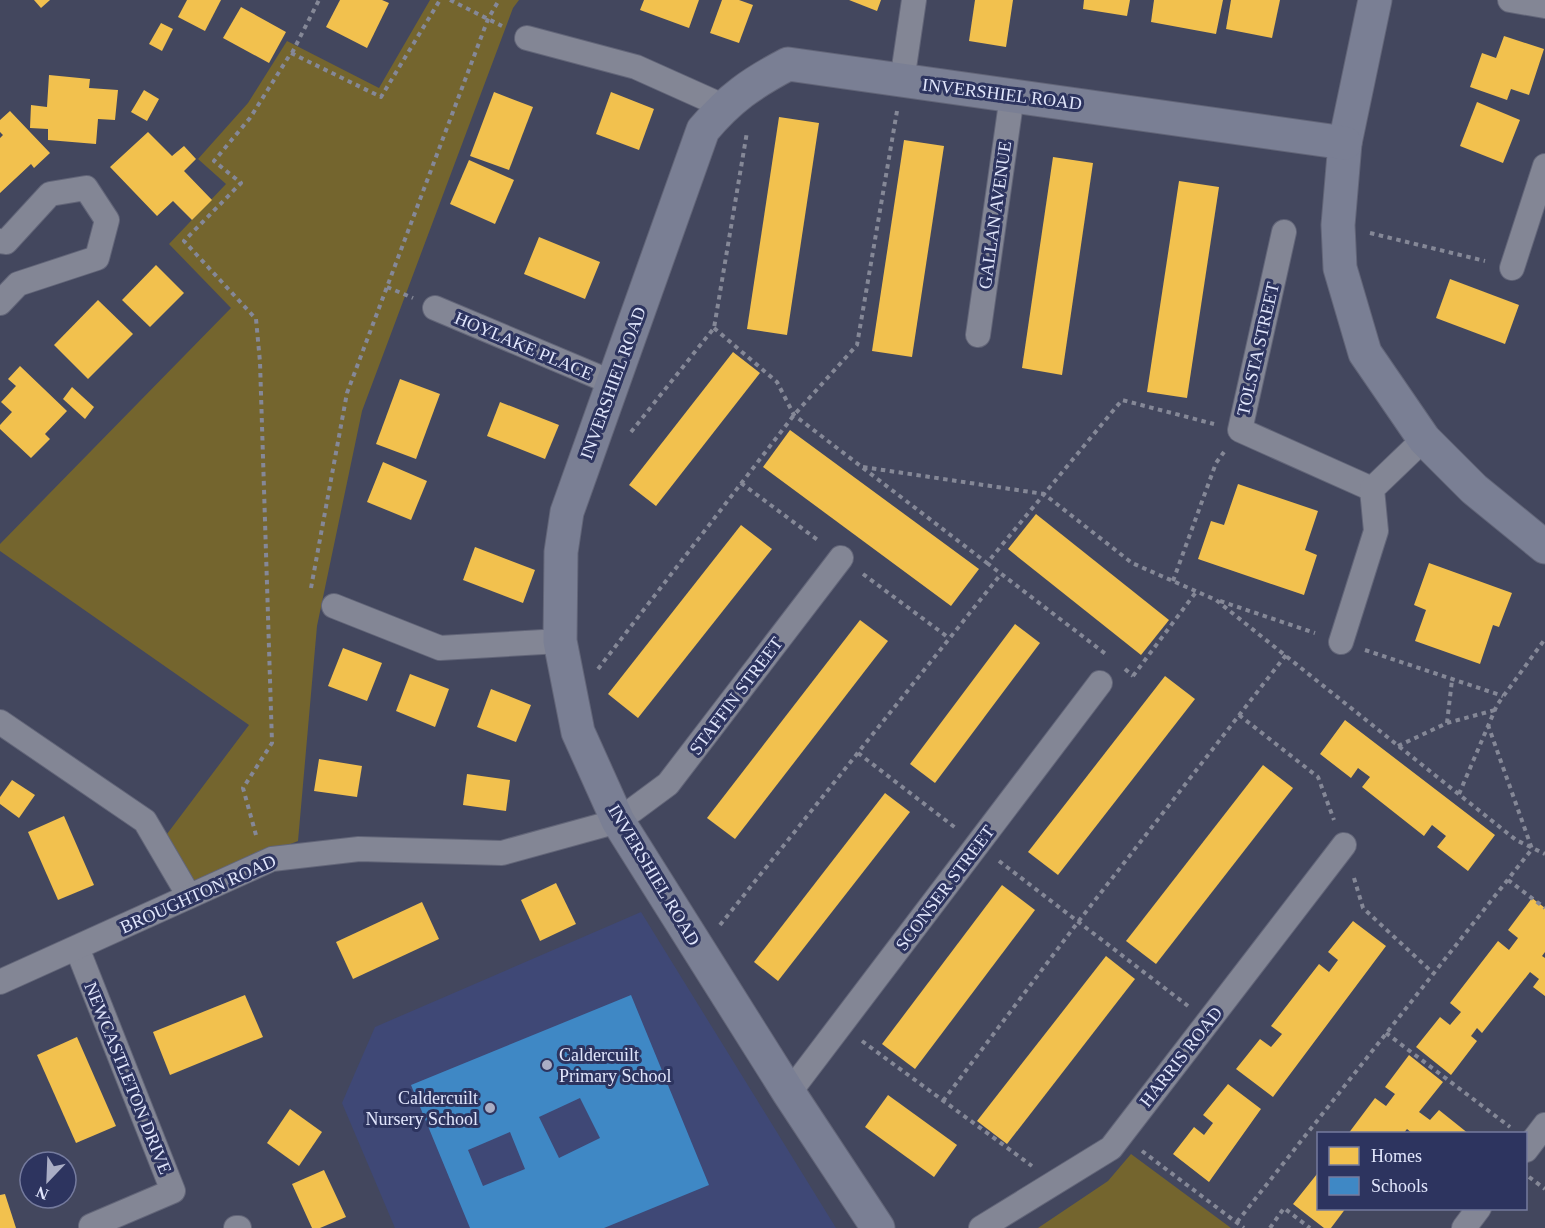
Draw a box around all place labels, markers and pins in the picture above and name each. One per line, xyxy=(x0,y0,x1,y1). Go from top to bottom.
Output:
place label: Caldercuilt Primary School xyxy=(559,1045,672,1086)
marker: Caldercuilt Primary School xyxy=(540,1058,554,1072)
place label: Caldercuilt Nursery School xyxy=(366,1088,478,1129)
marker: Caldercuilt Nursery School xyxy=(483,1101,497,1115)

